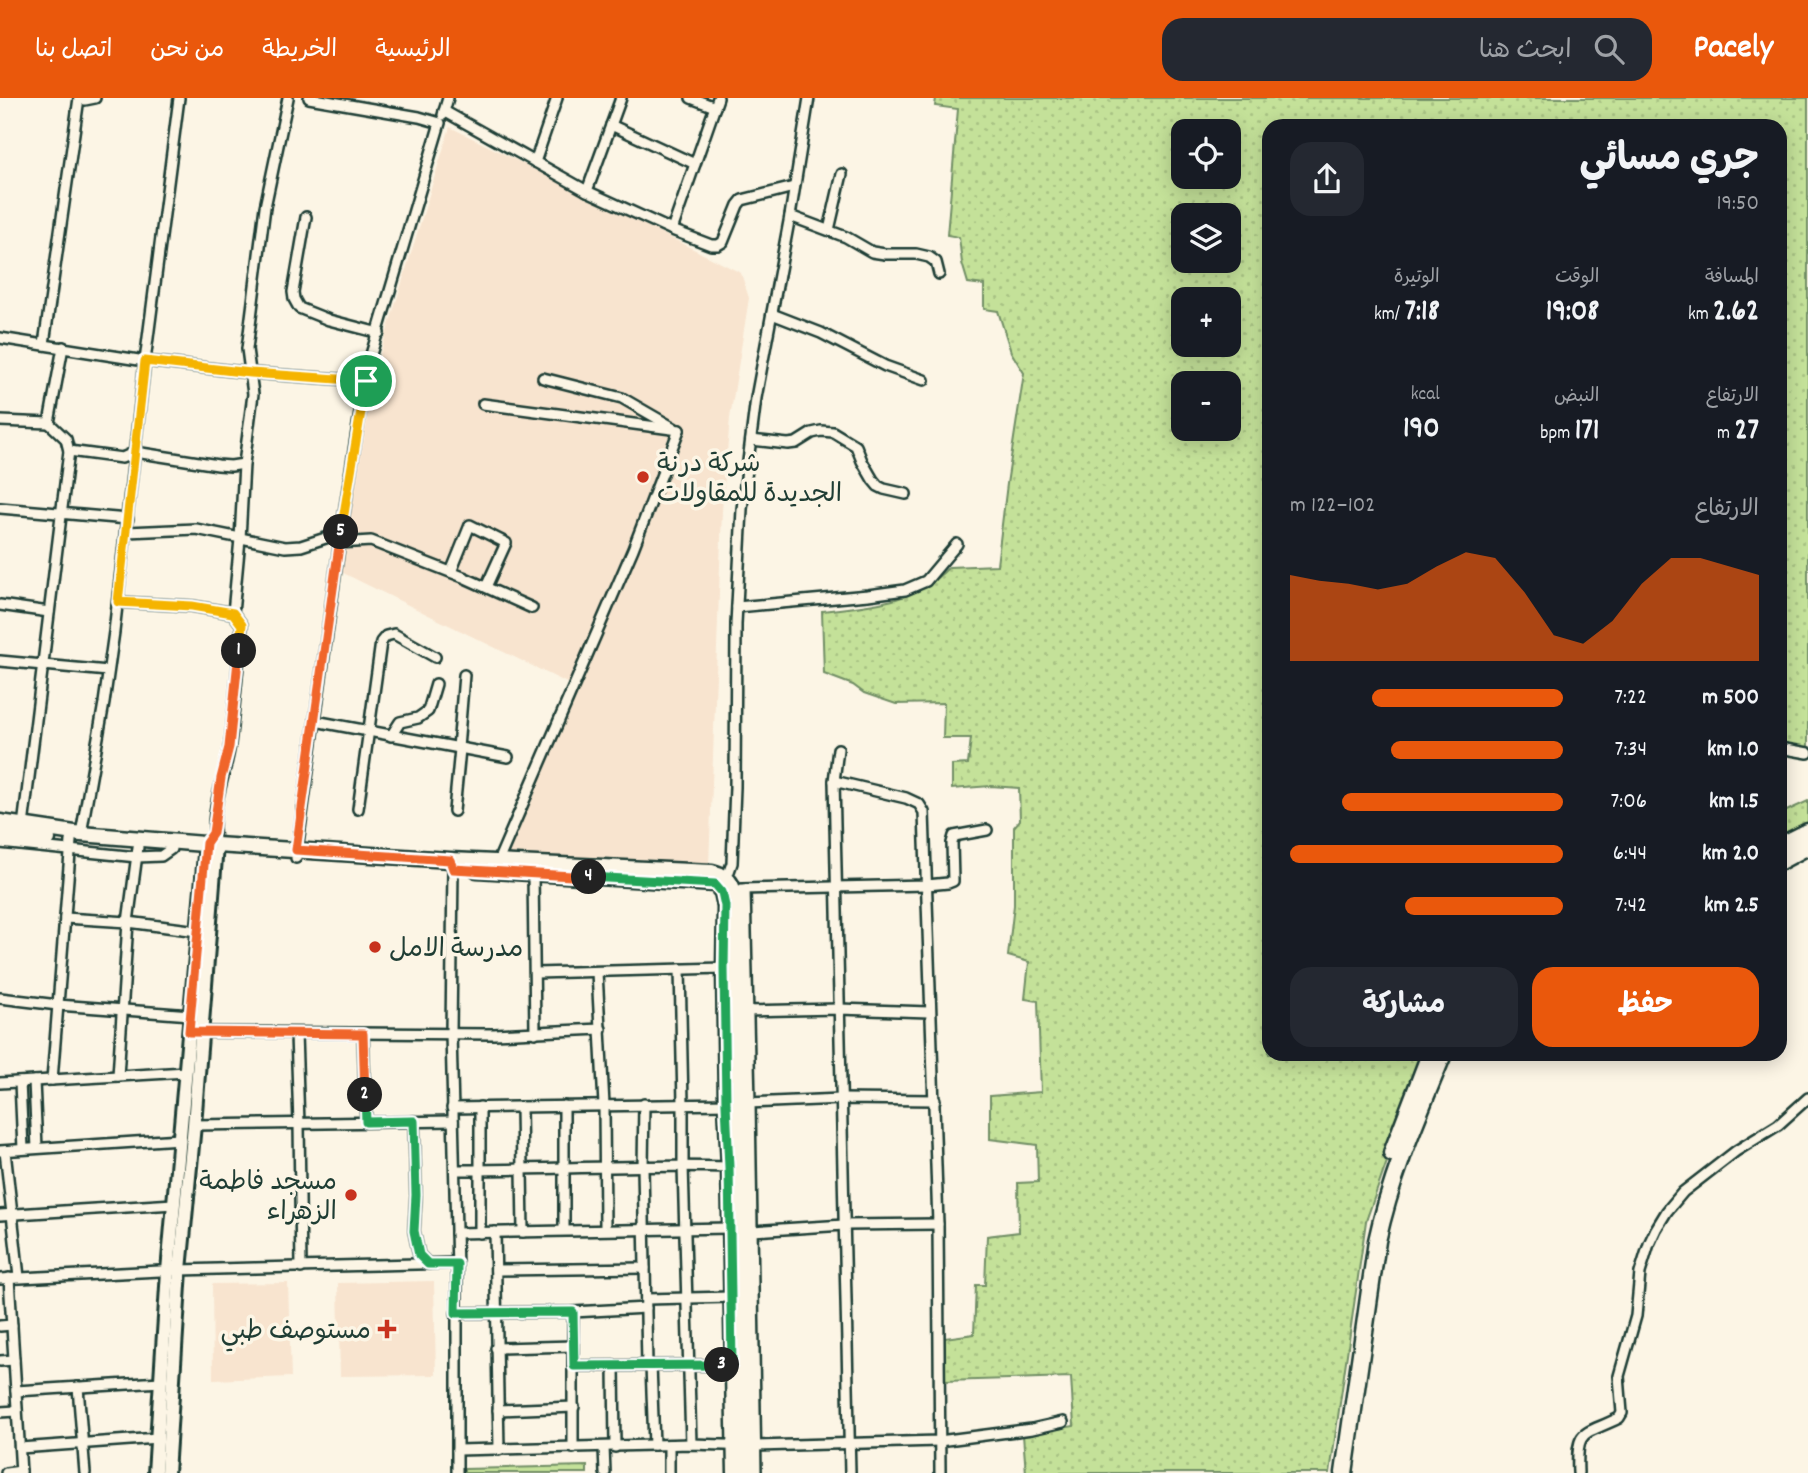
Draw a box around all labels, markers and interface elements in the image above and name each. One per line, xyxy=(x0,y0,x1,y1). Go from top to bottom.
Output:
search box xyxy=(1162,18,1652,81)
text: Pacely xyxy=(1694,26,1773,73)
icon: search xyxy=(1590,30,1628,68)
text: ابحث هنا xyxy=(1479,33,1572,70)
text: اتصل بنا xyxy=(35,34,112,68)
text: من نحن xyxy=(150,34,224,68)
text: الخريطة xyxy=(262,34,337,68)
text: الرئيسية xyxy=(375,34,451,68)
map controls xyxy=(1171,119,1241,441)
button: locate xyxy=(1171,119,1241,189)
text: جري مسائي xyxy=(1580,134,1759,189)
button: share xyxy=(1290,142,1364,216)
text: 19:50 xyxy=(1716,188,1759,221)
button: layers xyxy=(1171,203,1241,273)
text: الوتيرة xyxy=(1394,265,1440,292)
text: الوقت xyxy=(1555,265,1599,292)
text: المسافة xyxy=(1705,265,1759,292)
button: + xyxy=(1171,287,1241,357)
text: 7:18 xyxy=(1405,292,1440,335)
text: 19:08 xyxy=(1546,292,1599,335)
text: 2.62 xyxy=(1713,292,1759,335)
text: /km xyxy=(1374,302,1405,329)
text: km xyxy=(1688,302,1713,329)
pin xyxy=(336,351,396,411)
icon: arrive xyxy=(347,362,385,400)
button: − xyxy=(1171,371,1241,441)
text: kcal xyxy=(1411,382,1440,409)
text: النبض xyxy=(1554,384,1599,411)
text: الارتفاع xyxy=(1706,384,1759,411)
text: 190 xyxy=(1403,409,1440,452)
text: 171 xyxy=(1575,411,1599,454)
text: 27 xyxy=(1734,411,1759,454)
text: bpm xyxy=(1540,421,1575,448)
text: m xyxy=(1717,421,1734,448)
place label: شركة درنة الجديدة للمقاولات xyxy=(657,447,842,514)
marker: شركة درنة الجديدة للمقاولات xyxy=(635,469,651,485)
text: 102–122 m xyxy=(1290,490,1375,523)
text: الارتفاع xyxy=(1695,494,1759,527)
pin: 5 xyxy=(324,514,358,550)
text: 5 xyxy=(336,518,345,545)
pin: 1 xyxy=(222,634,256,668)
text: 1 xyxy=(236,637,241,664)
text: 7:22 xyxy=(1614,682,1647,715)
text: 500 m xyxy=(1702,682,1759,715)
text: 7:34 xyxy=(1615,734,1647,767)
text: 1.0 km xyxy=(1707,734,1759,767)
text: 7:06 xyxy=(1611,786,1647,819)
text: 1.5 km xyxy=(1709,786,1759,819)
text: 6:44 xyxy=(1613,838,1647,871)
text: 2.0 km xyxy=(1702,838,1759,871)
pin: 4 xyxy=(572,860,606,894)
text: 4 xyxy=(585,863,592,890)
text: 7:42 xyxy=(1615,890,1647,923)
text: 2.5 km xyxy=(1704,890,1759,923)
place label: مدرسة الامل xyxy=(389,932,523,969)
marker: مدرسة الامل xyxy=(367,939,383,955)
button: مشاركة xyxy=(1290,967,1518,1047)
button: حفظ xyxy=(1532,967,1759,1047)
pin: 2 xyxy=(348,1077,382,1112)
text: 2 xyxy=(360,1081,369,1108)
place label: مسجد فاطمة الزهراء xyxy=(199,1165,337,1232)
marker: مسجد فاطمة الزهراء xyxy=(343,1187,359,1203)
place label: مستوصف طبي xyxy=(221,1314,371,1352)
marker: مستوصف طبي xyxy=(377,1319,397,1339)
pin: 3 xyxy=(704,1348,740,1382)
text: 3 xyxy=(717,1351,726,1378)

